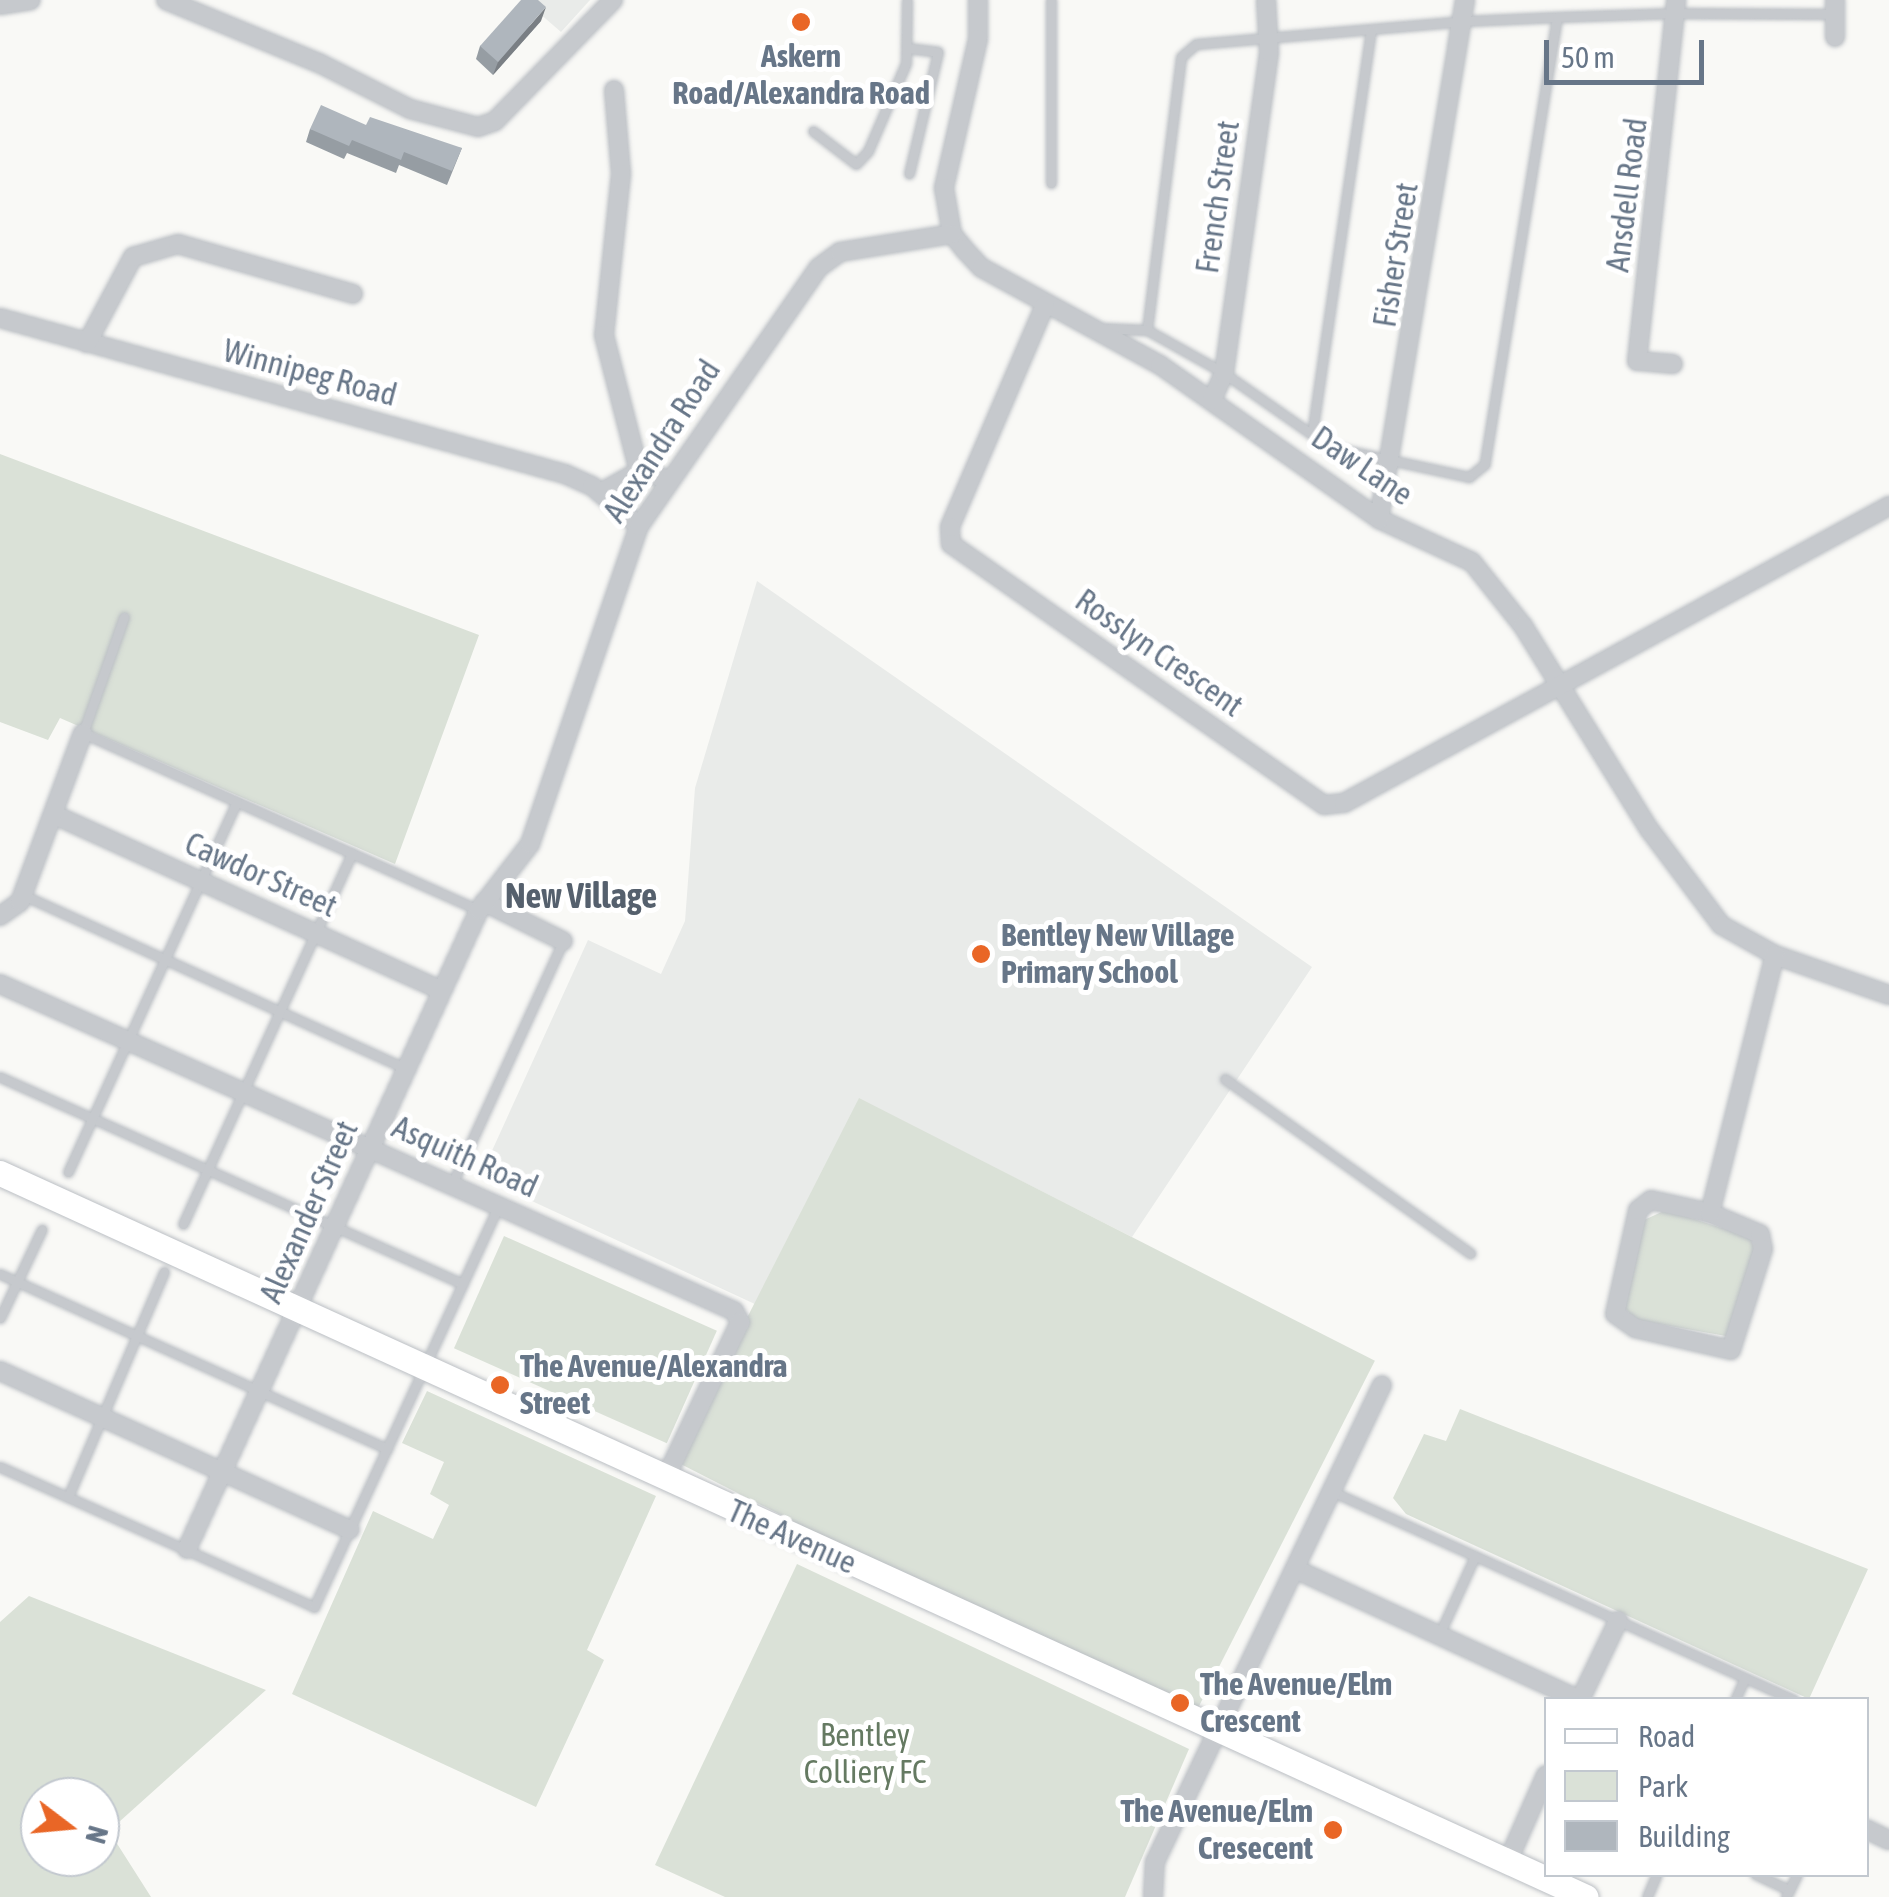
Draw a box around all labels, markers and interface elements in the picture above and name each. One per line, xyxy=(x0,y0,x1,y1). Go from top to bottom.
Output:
marker: Askern Road/Alexandra Road xyxy=(790,11,812,33)
scale bar xyxy=(1549,20,1709,82)
place label: Askern Road/Alexandra Road xyxy=(672,38,930,113)
text: 50 m xyxy=(1561,40,1615,74)
street label: Ansdell Road xyxy=(1599,116,1655,274)
street label: French Street xyxy=(1188,118,1248,276)
street label: Fisher Street xyxy=(1366,180,1426,330)
street label: Winnipeg Road xyxy=(219,331,401,415)
street label: Alexandra Road xyxy=(595,353,729,529)
street label: Daw Lane xyxy=(1304,418,1420,514)
street label: Rosslyn Crescent xyxy=(1068,581,1250,725)
street label: Cawdor Street xyxy=(179,824,343,926)
district label: New Village xyxy=(505,874,657,916)
place label: Bentley New Village Primary School xyxy=(1001,917,1234,992)
marker: Bentley New Village Primary School xyxy=(970,943,992,965)
street label: Asquith Road xyxy=(386,1108,544,1206)
street label: Alexander Street xyxy=(252,1115,366,1309)
place label: The Avenue/Alexandra Street xyxy=(520,1348,787,1423)
marker: The Avenue/Alexandra Street xyxy=(489,1374,511,1396)
street label: The Avenue xyxy=(722,1492,862,1582)
place label: The Avenue/Elm Crescent xyxy=(1200,1666,1392,1741)
marker: The Avenue/Elm Crescent xyxy=(1169,1692,1191,1714)
legend xyxy=(1544,1697,1869,1877)
park label: Bentley Colliery FC xyxy=(804,1717,926,1792)
text: Road xyxy=(1638,1719,1695,1753)
text: Park xyxy=(1638,1769,1688,1803)
north arrow xyxy=(20,1777,120,1877)
place label: The Avenue/Elm Cresecent xyxy=(1121,1793,1313,1868)
marker: The Avenue/Elm Cresecent xyxy=(1322,1819,1344,1841)
text: Building xyxy=(1638,1819,1730,1853)
text: N xyxy=(79,1822,115,1847)

